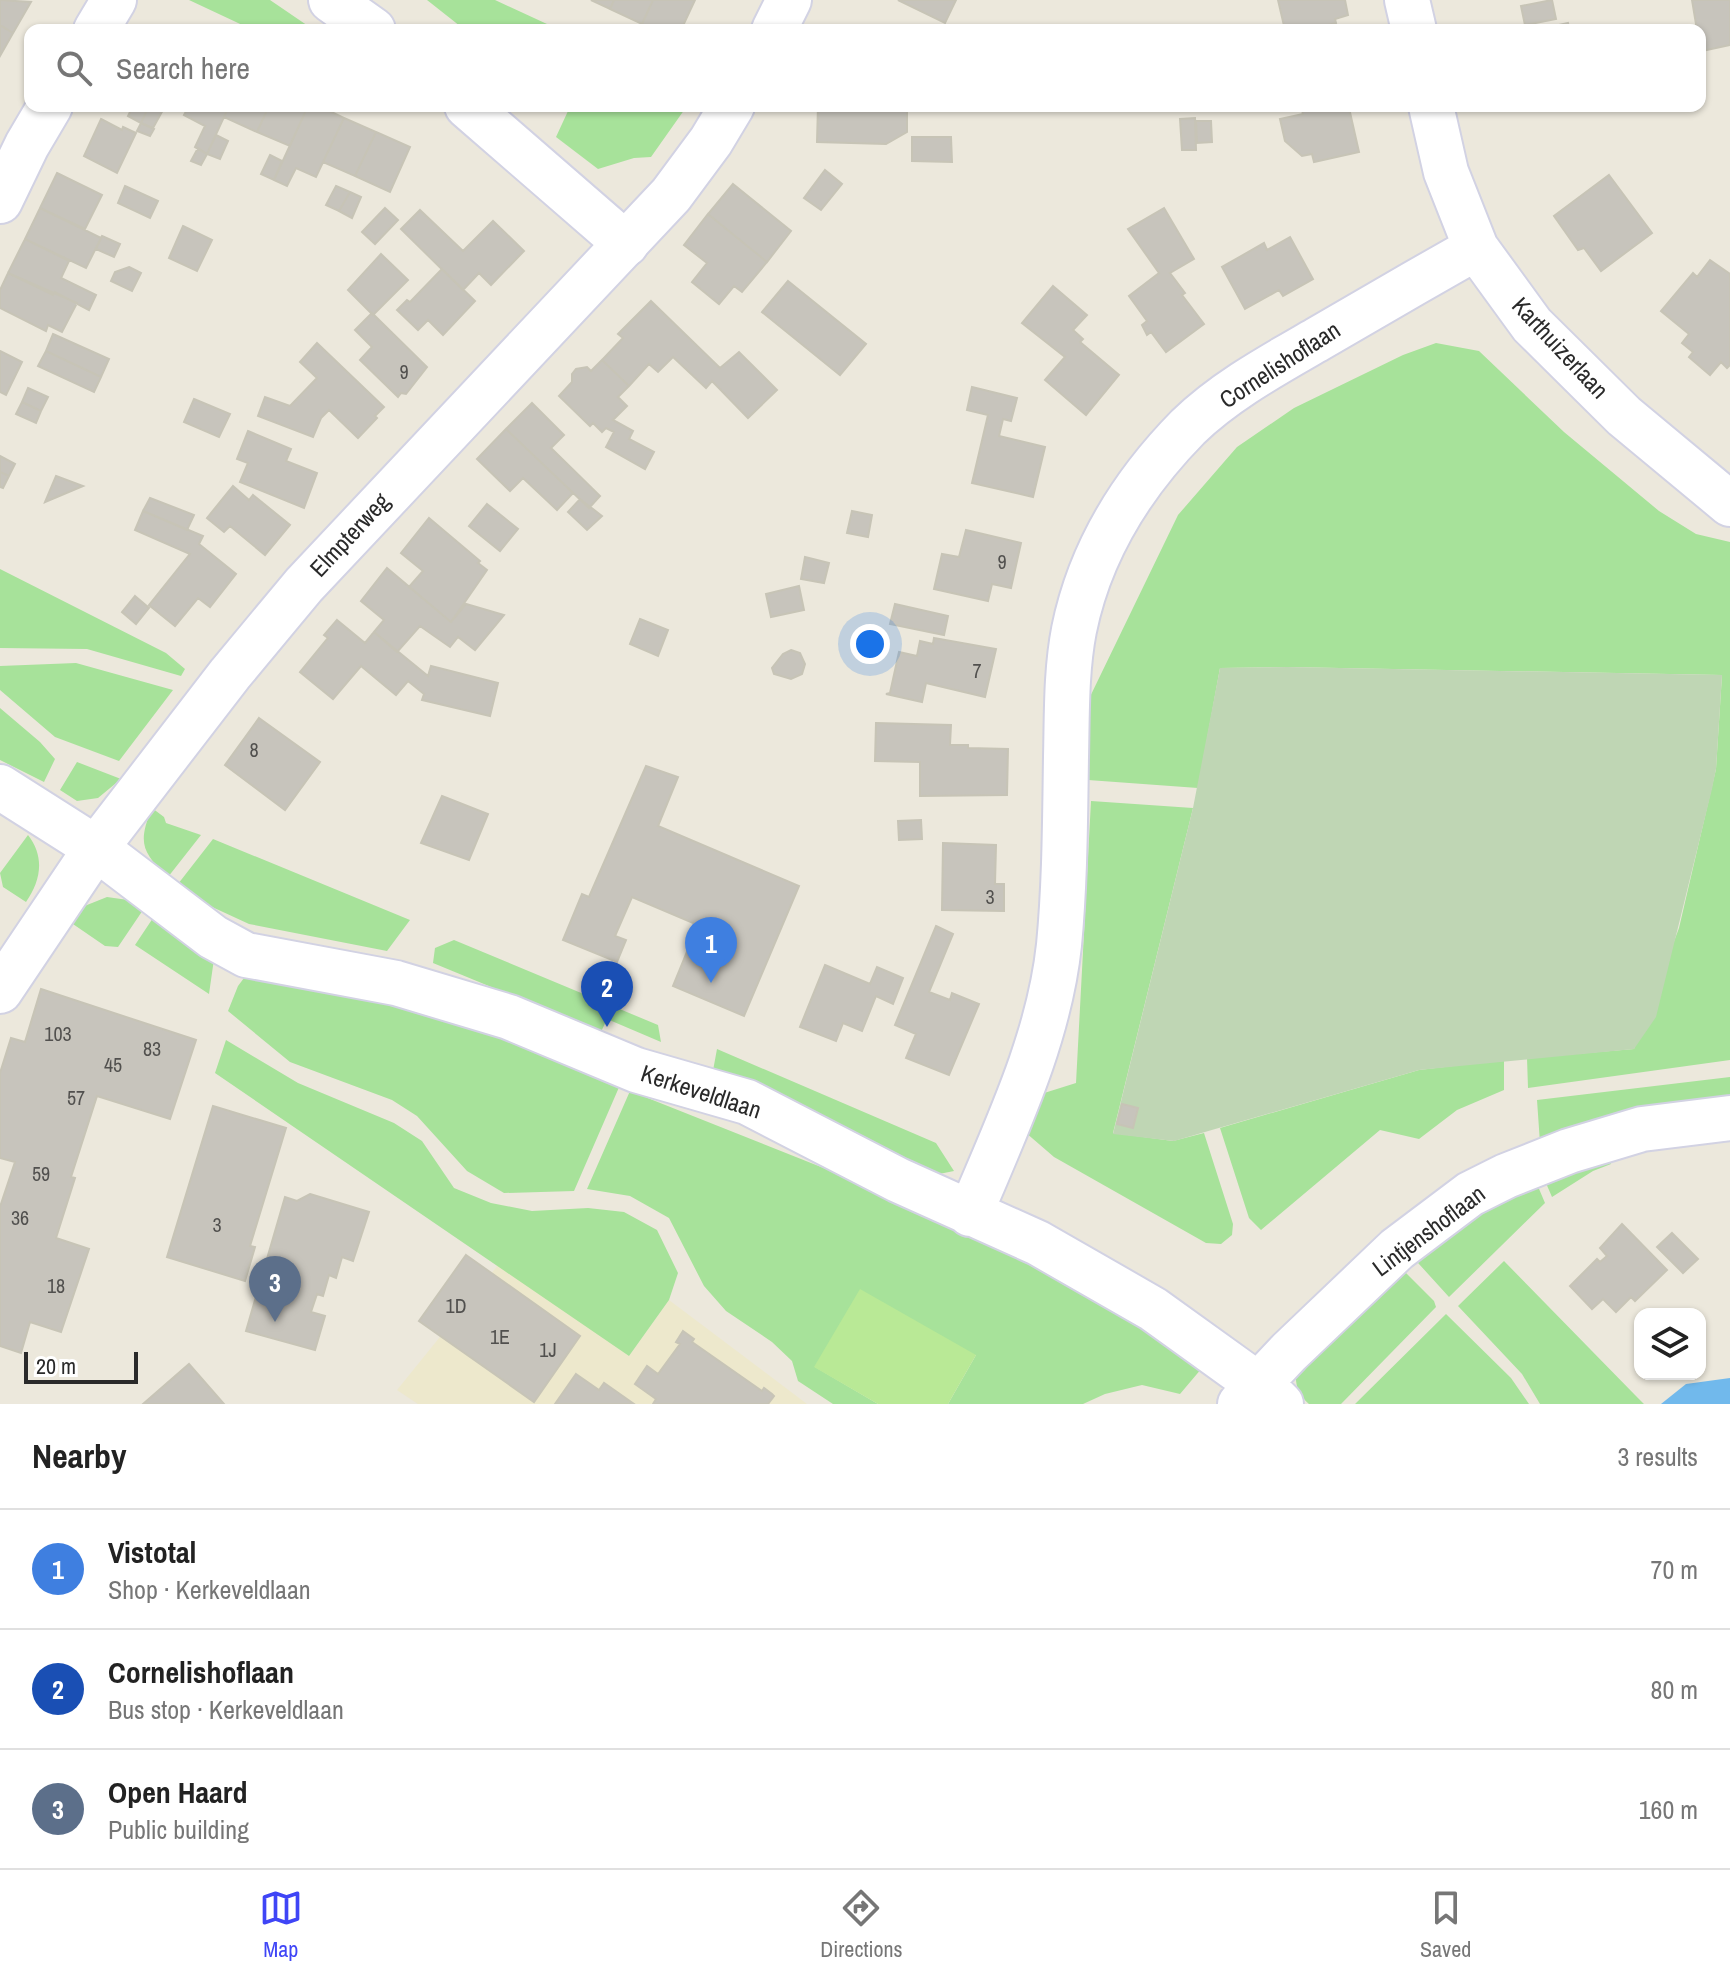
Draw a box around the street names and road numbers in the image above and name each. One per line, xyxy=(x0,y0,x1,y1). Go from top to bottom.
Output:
street label: Karthuizerlaan xyxy=(1505,290,1616,405)
street label: Cornelishoflaan xyxy=(1213,313,1346,415)
street label: Elmpterweg xyxy=(302,485,396,583)
street label: Kerkeveldlaan xyxy=(637,1057,766,1126)
street label: Lintjenshoflaan xyxy=(1365,1177,1491,1283)

